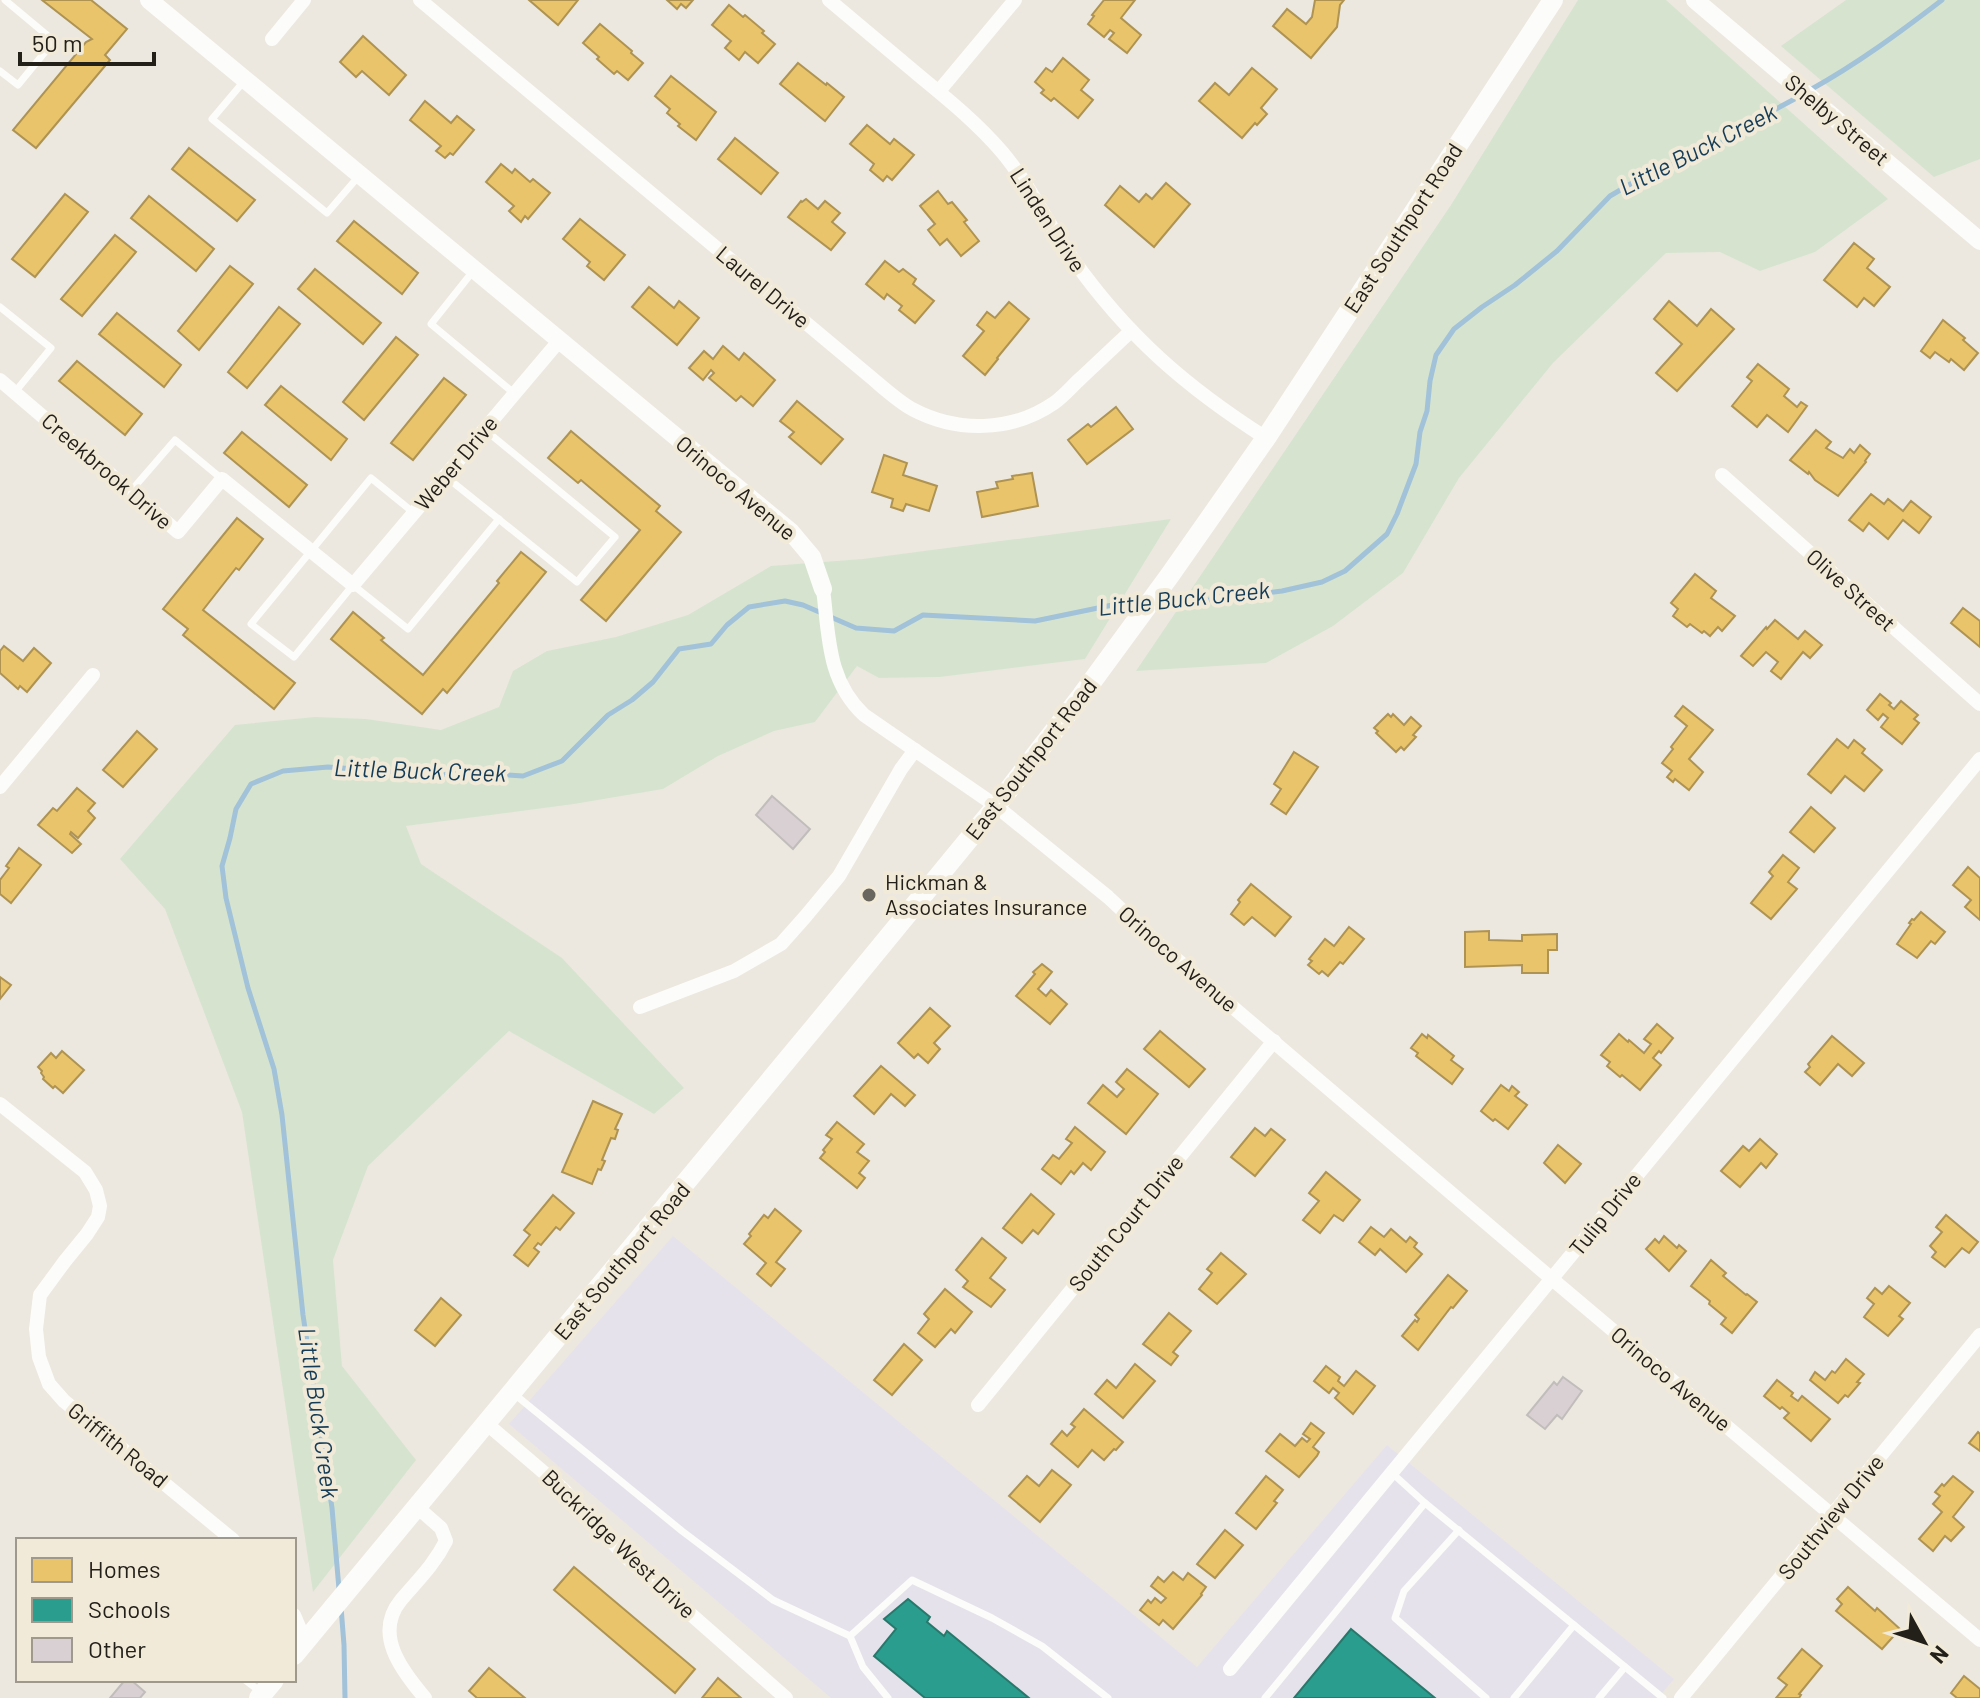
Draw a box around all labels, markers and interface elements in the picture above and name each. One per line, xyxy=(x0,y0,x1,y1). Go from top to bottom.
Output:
scale bar xyxy=(20,16,154,66)
text: 50 m xyxy=(32,28,83,57)
street label: Shelby Street xyxy=(1780,68,1895,170)
water label: Little Buck Creek xyxy=(1614,96,1781,201)
street label: East Southport Road xyxy=(1338,138,1467,317)
street label: Linden Drive xyxy=(1006,163,1092,276)
street label: Laurel Drive xyxy=(712,240,816,333)
street label: Creekbrook Drive xyxy=(37,407,178,534)
street label: Weber Drive xyxy=(408,410,502,515)
street label: Orinoco Avenue xyxy=(671,429,802,545)
street label: Olive Street xyxy=(1802,543,1901,636)
water label: Little Buck Creek xyxy=(1096,574,1272,621)
street label: East Southport Road xyxy=(959,673,1101,844)
water label: Little Buck Creek xyxy=(333,752,507,787)
place label: Hickman & Associates Insurance xyxy=(885,868,1088,919)
marker: Hickman & Associates Insurance xyxy=(860,886,878,904)
street label: Orinoco Avenue xyxy=(1114,900,1243,1017)
street label: South Court Drive xyxy=(1062,1149,1188,1296)
street label: Tulip Drive xyxy=(1563,1166,1646,1260)
street label: East Southport Road xyxy=(548,1176,695,1344)
street label: Orinoco Avenue xyxy=(1606,1320,1737,1436)
water label: Little Buck Creek xyxy=(293,1325,346,1501)
street label: Griffith Road xyxy=(64,1396,174,1492)
street label: Southview Drive xyxy=(1772,1449,1888,1584)
street label: Buckridge West Drive xyxy=(538,1463,702,1623)
legend xyxy=(16,1538,296,1682)
text: Homes xyxy=(88,1554,161,1583)
text: Schools xyxy=(88,1594,171,1623)
north arrow xyxy=(1884,1602,1964,1682)
text: Other xyxy=(88,1634,146,1663)
text: N xyxy=(1925,1642,1955,1669)

